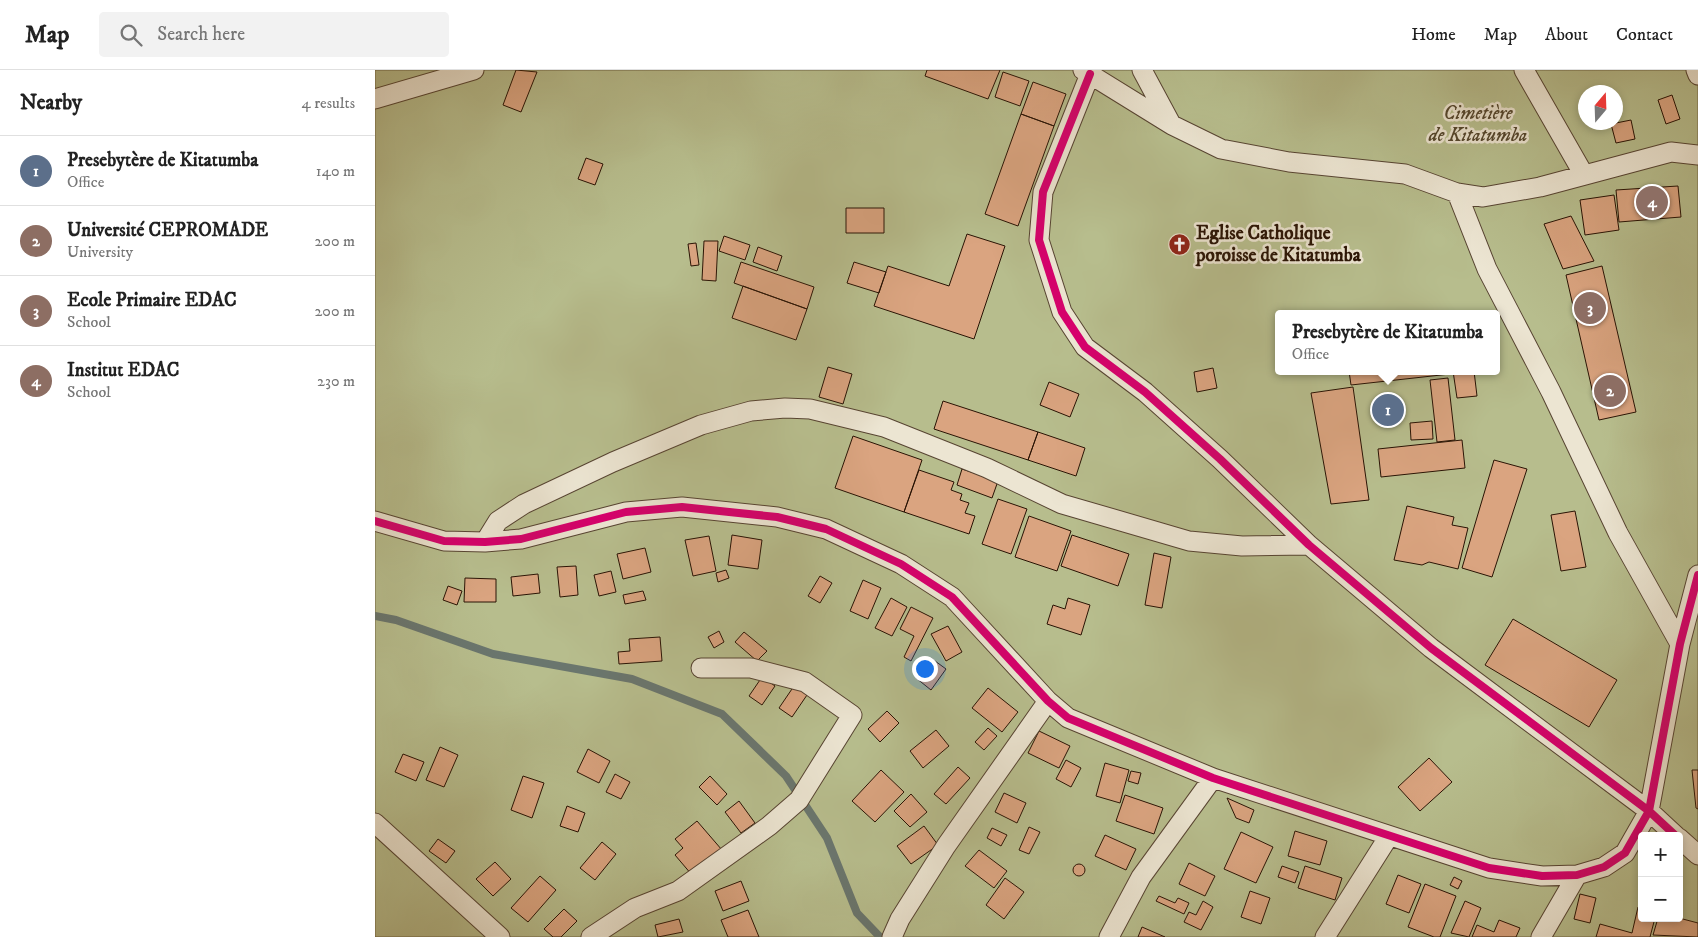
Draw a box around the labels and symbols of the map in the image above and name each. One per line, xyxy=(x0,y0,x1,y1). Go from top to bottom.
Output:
north arrow xyxy=(1578,85,1623,130)
park label: Cimetière de Kitatumba xyxy=(1428,102,1527,147)
pin: 4 xyxy=(1636,183,1668,221)
place label: Eglise Catholique poroisse de Kitatumba xyxy=(1195,222,1362,267)
church icon: Eglise Catholique poroisse de Kitatumba xyxy=(1168,232,1192,256)
pin: 3 xyxy=(1574,289,1606,327)
pin: 2 xyxy=(1594,372,1626,410)
pin: 1 xyxy=(1372,391,1404,429)
your location xyxy=(912,656,938,682)

